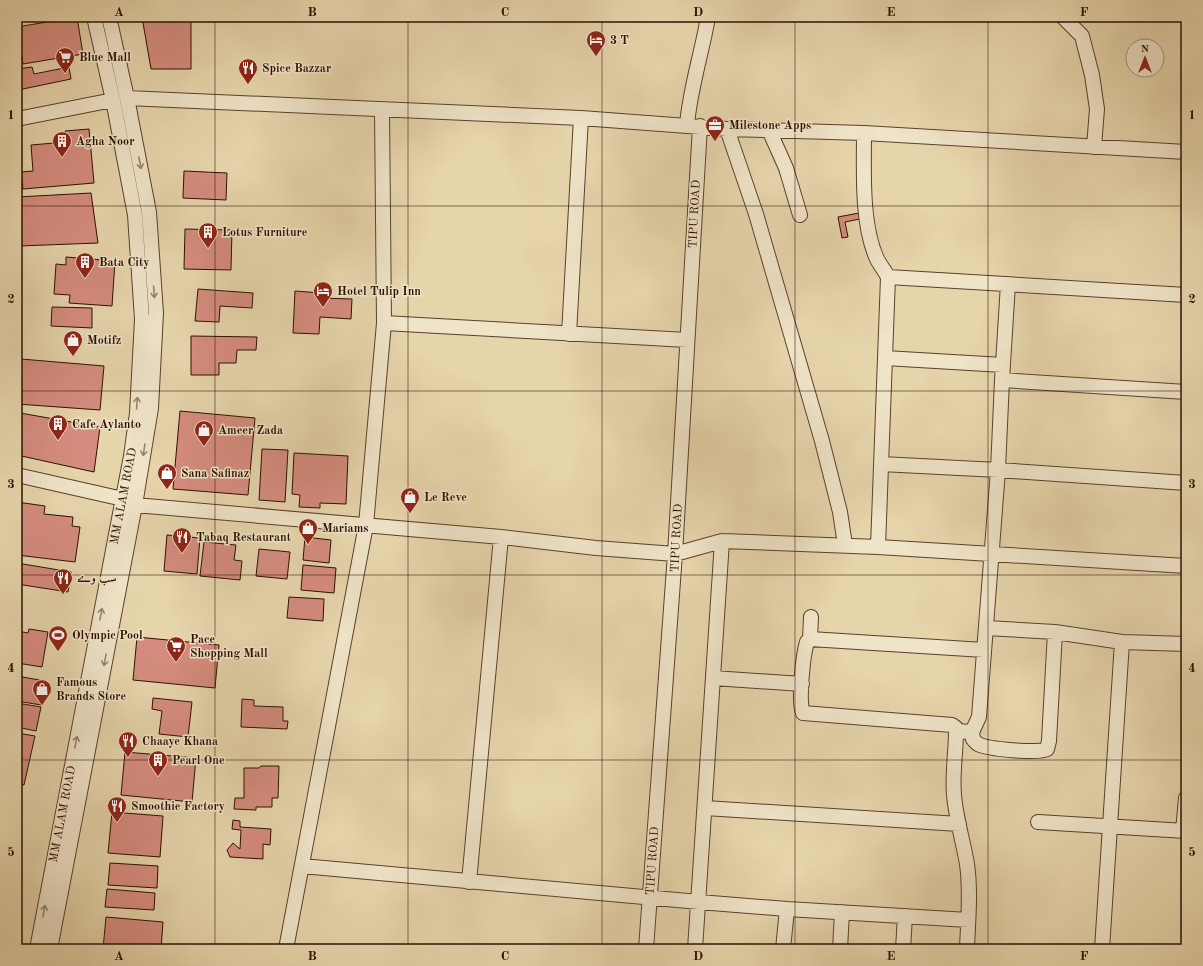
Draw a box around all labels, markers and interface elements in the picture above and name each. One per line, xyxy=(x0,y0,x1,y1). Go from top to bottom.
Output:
text: A xyxy=(114,6,124,19)
text: B xyxy=(307,6,317,19)
text: C xyxy=(501,6,509,19)
text: D xyxy=(693,6,703,19)
text: E xyxy=(887,6,896,19)
text: F xyxy=(1080,6,1089,19)
hotel icon: 3 T xyxy=(585,29,607,57)
place label: 3 T xyxy=(610,35,629,47)
north arrow xyxy=(1125,38,1165,78)
text: N xyxy=(1141,44,1150,55)
supermarket icon: Blue Mall xyxy=(54,46,76,74)
place label: Blue Mall xyxy=(79,52,131,64)
restaurant icon: Spice Bazzar xyxy=(237,57,259,85)
place label: Spice Bazzar xyxy=(262,63,331,75)
text: 1 xyxy=(7,109,15,122)
text: 1 xyxy=(1188,109,1196,122)
office icon: Milestone Apps xyxy=(704,114,726,142)
place label: Milestone Apps xyxy=(729,120,811,132)
building icon: Agha Noor xyxy=(51,130,73,158)
place label: Agha Noor xyxy=(76,136,134,148)
one-way arrow xyxy=(136,157,144,170)
street label: TIPU ROAD xyxy=(687,179,703,249)
building icon: Lotus Furniture xyxy=(197,221,219,249)
place label: Lotus Furniture xyxy=(222,227,308,239)
building icon: Bata City xyxy=(74,251,96,279)
place label: Bata City xyxy=(99,257,150,269)
hotel icon: Hotel Tulip Inn xyxy=(312,280,334,308)
one-way arrow xyxy=(151,285,158,298)
place label: Hotel Tulip Inn xyxy=(337,286,421,298)
text: 2 xyxy=(7,293,15,306)
text: 2 xyxy=(1188,293,1196,306)
shop icon: Motifz xyxy=(62,329,84,357)
place label: Motifz xyxy=(87,335,121,347)
one-way arrow xyxy=(134,397,141,410)
building icon: Cafe Aylanto xyxy=(47,413,69,441)
place label: Cafe Aylanto xyxy=(72,419,141,431)
shop icon: Ameer Zada xyxy=(193,419,215,447)
place label: Ameer Zada xyxy=(218,425,283,437)
one-way arrow xyxy=(140,443,148,456)
street label: MM ALAM ROAD xyxy=(109,447,139,545)
shop icon: Sana Safinaz xyxy=(156,462,178,490)
place label: Sana Safinaz xyxy=(181,468,249,480)
text: 3 xyxy=(7,478,15,491)
text: 3 xyxy=(1188,478,1196,491)
shop icon: Le Reve xyxy=(399,486,421,514)
place label: Le Reve xyxy=(424,492,467,504)
street label: TIPU ROAD xyxy=(669,503,685,573)
shop icon: Mariams xyxy=(297,517,319,545)
place label: Mariams xyxy=(322,523,368,535)
restaurant icon: Tabaq Restaurant xyxy=(171,526,193,554)
place label: Tabaq Restaurant xyxy=(196,532,292,544)
restaurant icon: سب وے xyxy=(52,567,74,595)
place label: سب وے xyxy=(77,573,117,586)
one-way arrow xyxy=(97,608,105,621)
sports icon: Olympic Pool xyxy=(47,624,69,652)
place label: Olympic Pool xyxy=(72,630,143,642)
place label: Pace Shopping Mall xyxy=(190,634,268,660)
supermarket icon: Pace Shopping Mall xyxy=(165,635,187,663)
one-way arrow xyxy=(101,653,109,666)
text: 4 xyxy=(7,662,15,675)
text: 4 xyxy=(1188,662,1196,675)
place label: Famous Brands Store xyxy=(56,677,127,703)
shop icon: Famous Brands Store xyxy=(31,678,53,706)
restaurant icon: Chaaye Khana xyxy=(117,730,139,758)
one-way arrow xyxy=(72,736,80,749)
place label: Chaaye Khana xyxy=(142,736,218,748)
building icon: Pearl One xyxy=(147,749,169,777)
place label: Pearl One xyxy=(172,755,225,767)
street label: MM ALAM ROAD xyxy=(48,765,78,863)
restaurant icon: Smoothie Factory xyxy=(106,795,128,823)
place label: Smoothie Factory xyxy=(131,801,225,813)
street label: TIPU ROAD xyxy=(645,826,661,896)
text: 5 xyxy=(7,846,15,859)
text: 5 xyxy=(1188,846,1196,859)
one-way arrow xyxy=(40,905,48,918)
text: A xyxy=(114,950,124,963)
text: B xyxy=(307,950,317,963)
text: C xyxy=(501,950,509,963)
text: D xyxy=(693,950,703,963)
text: E xyxy=(887,950,896,963)
text: F xyxy=(1080,950,1089,963)

